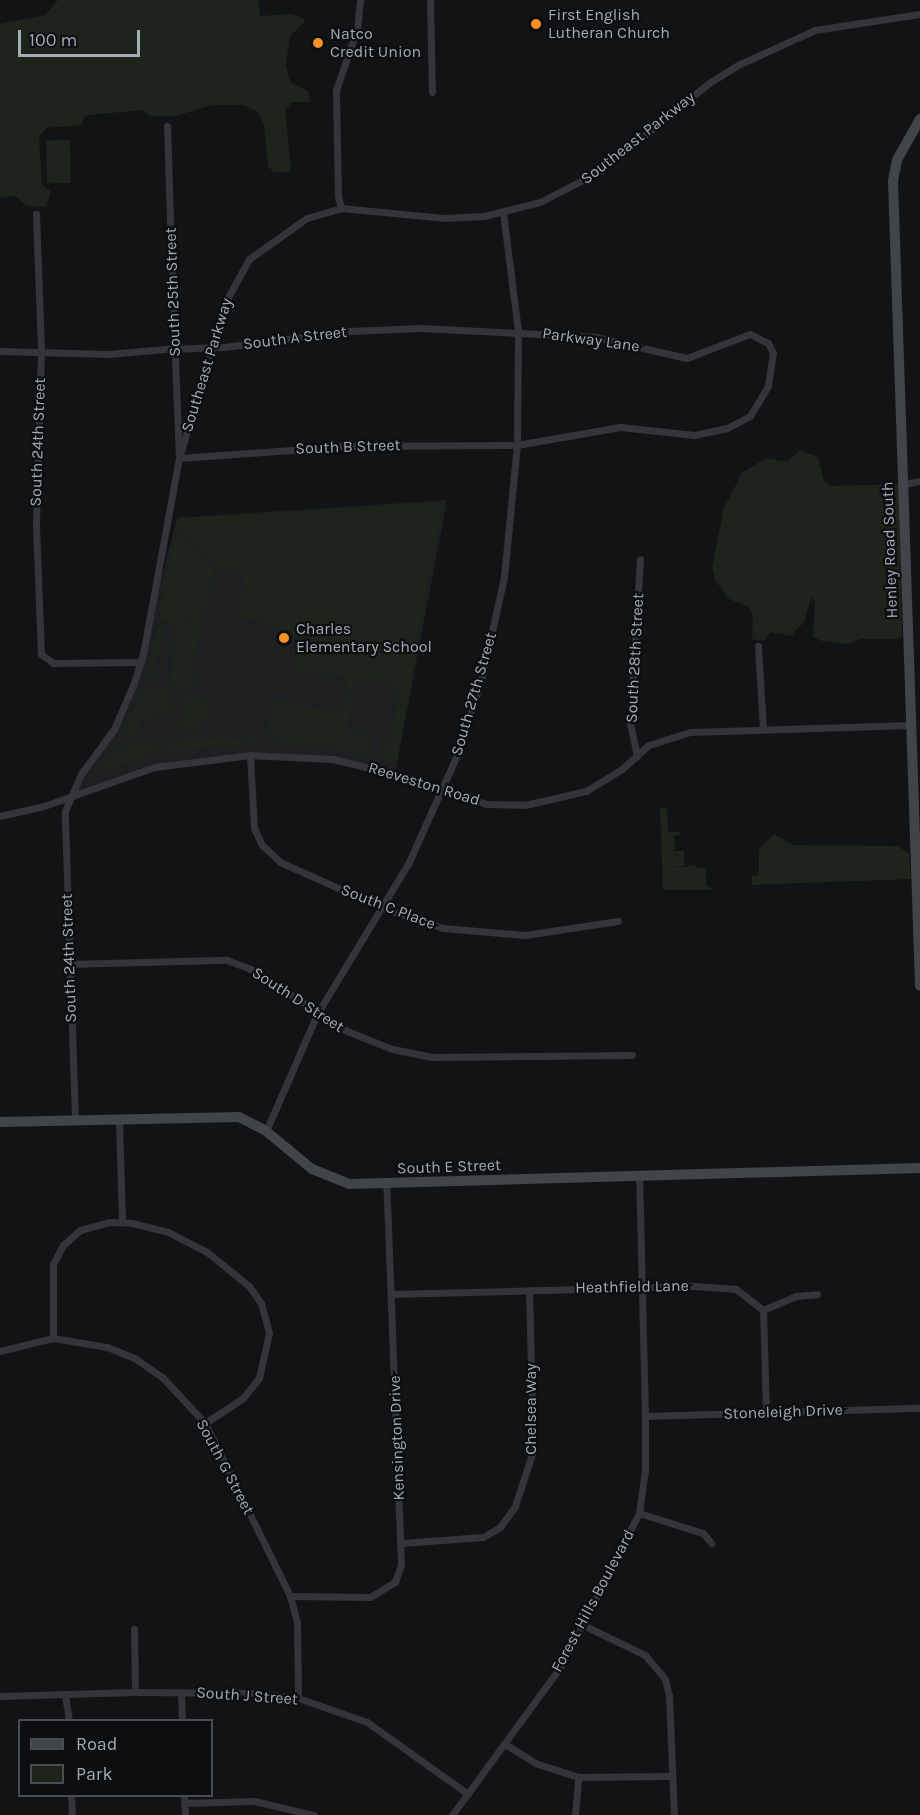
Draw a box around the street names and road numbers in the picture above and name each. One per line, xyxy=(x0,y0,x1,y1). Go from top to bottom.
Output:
street label: Southeast Parkway xyxy=(577,88,699,188)
street label: South 25th Street xyxy=(161,227,185,357)
street label: Southeast Parkway xyxy=(177,296,237,434)
street label: South A Street xyxy=(242,322,348,354)
street label: Parkway Lane xyxy=(541,324,641,356)
street label: South 24th Street xyxy=(26,377,50,507)
street label: South B Street xyxy=(295,436,401,458)
street label: Henley Road South xyxy=(878,481,902,619)
street label: South 28th Street xyxy=(622,593,648,723)
street label: South 27th Street xyxy=(447,630,501,758)
street label: Reeveston Road xyxy=(366,758,482,810)
street label: South C Place xyxy=(338,880,438,934)
street label: South 24th Street xyxy=(57,893,81,1023)
street label: South D Street xyxy=(248,963,348,1037)
street label: South E Street xyxy=(397,1156,501,1178)
street label: Heathfield Lane xyxy=(575,1276,689,1298)
street label: Chelsea Way xyxy=(521,1363,541,1455)
street label: Kensington Drive xyxy=(385,1375,409,1501)
street label: Stoneleigh Drive xyxy=(723,1400,843,1424)
street label: South G Street xyxy=(192,1416,258,1518)
street label: Forest Hills Boulevard xyxy=(547,1526,639,1676)
street label: South J Street xyxy=(196,1683,298,1709)

